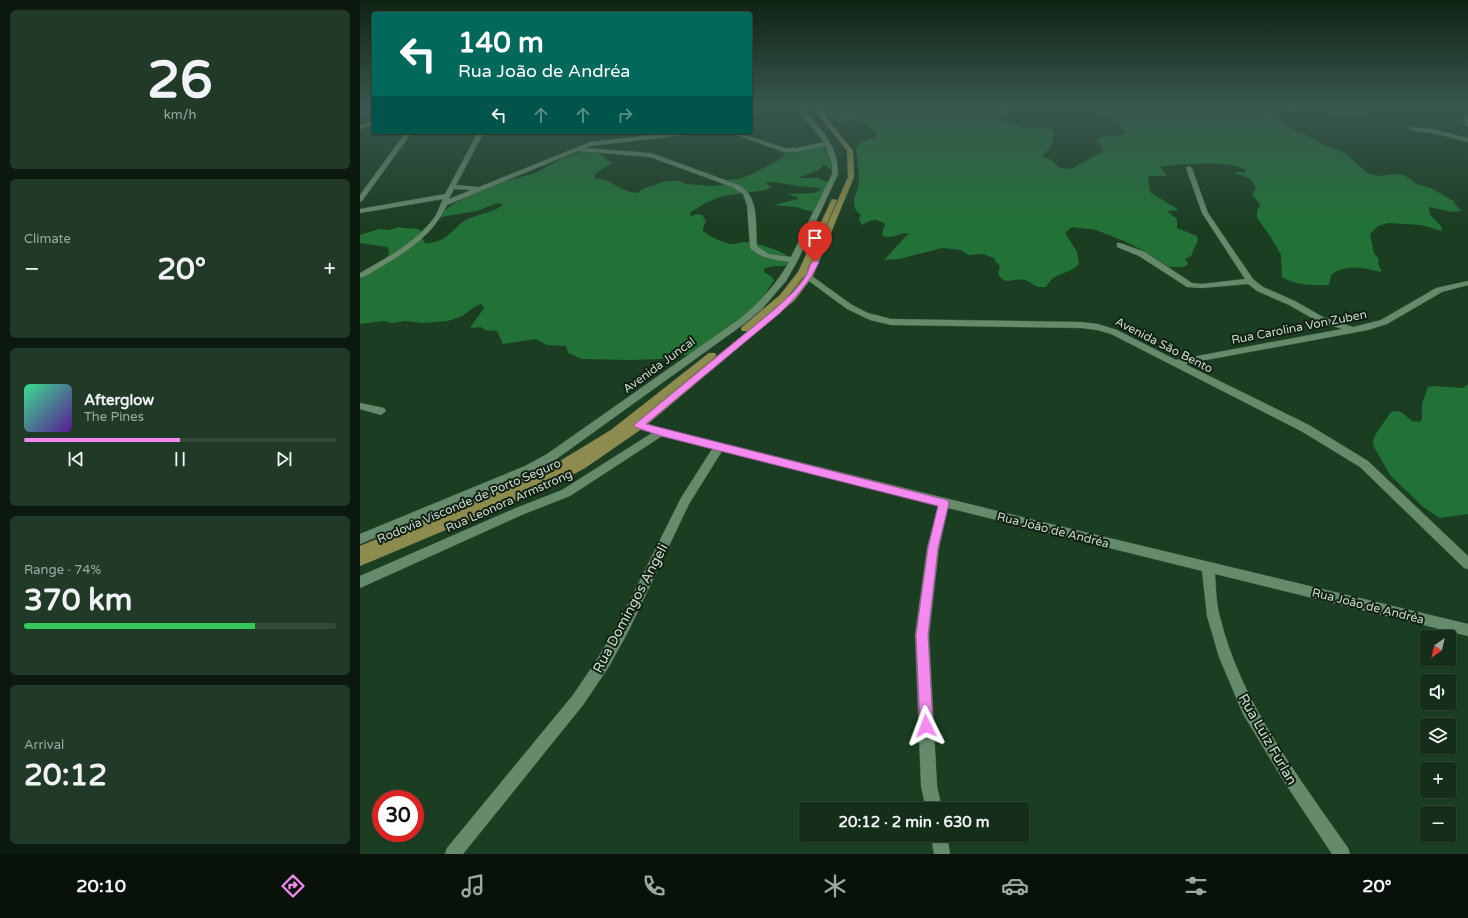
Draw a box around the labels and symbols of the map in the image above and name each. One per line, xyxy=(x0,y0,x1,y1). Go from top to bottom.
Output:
pin xyxy=(798,221,832,262)
street label: Rua Carolina Von Zuben xyxy=(1230,307,1368,347)
street label: Avenida São Bento xyxy=(1113,314,1215,376)
street label: Avenida Juncal xyxy=(620,334,698,396)
street label: Rodovia Visconde de Porto Seguro xyxy=(375,456,563,546)
street label: Rua Leonora Armstrong xyxy=(443,467,575,535)
street label: Rua João de Andréa xyxy=(996,509,1110,551)
street label: Rua Domingos Angeli xyxy=(589,541,672,676)
street label: Rua João de Andréa xyxy=(1311,585,1425,627)
north arrow xyxy=(1420,630,1456,666)
street label: Rua Luiz Furlan xyxy=(1235,691,1301,788)
position arrow xyxy=(905,705,947,747)
speed limit sign: 30 xyxy=(372,790,424,842)

